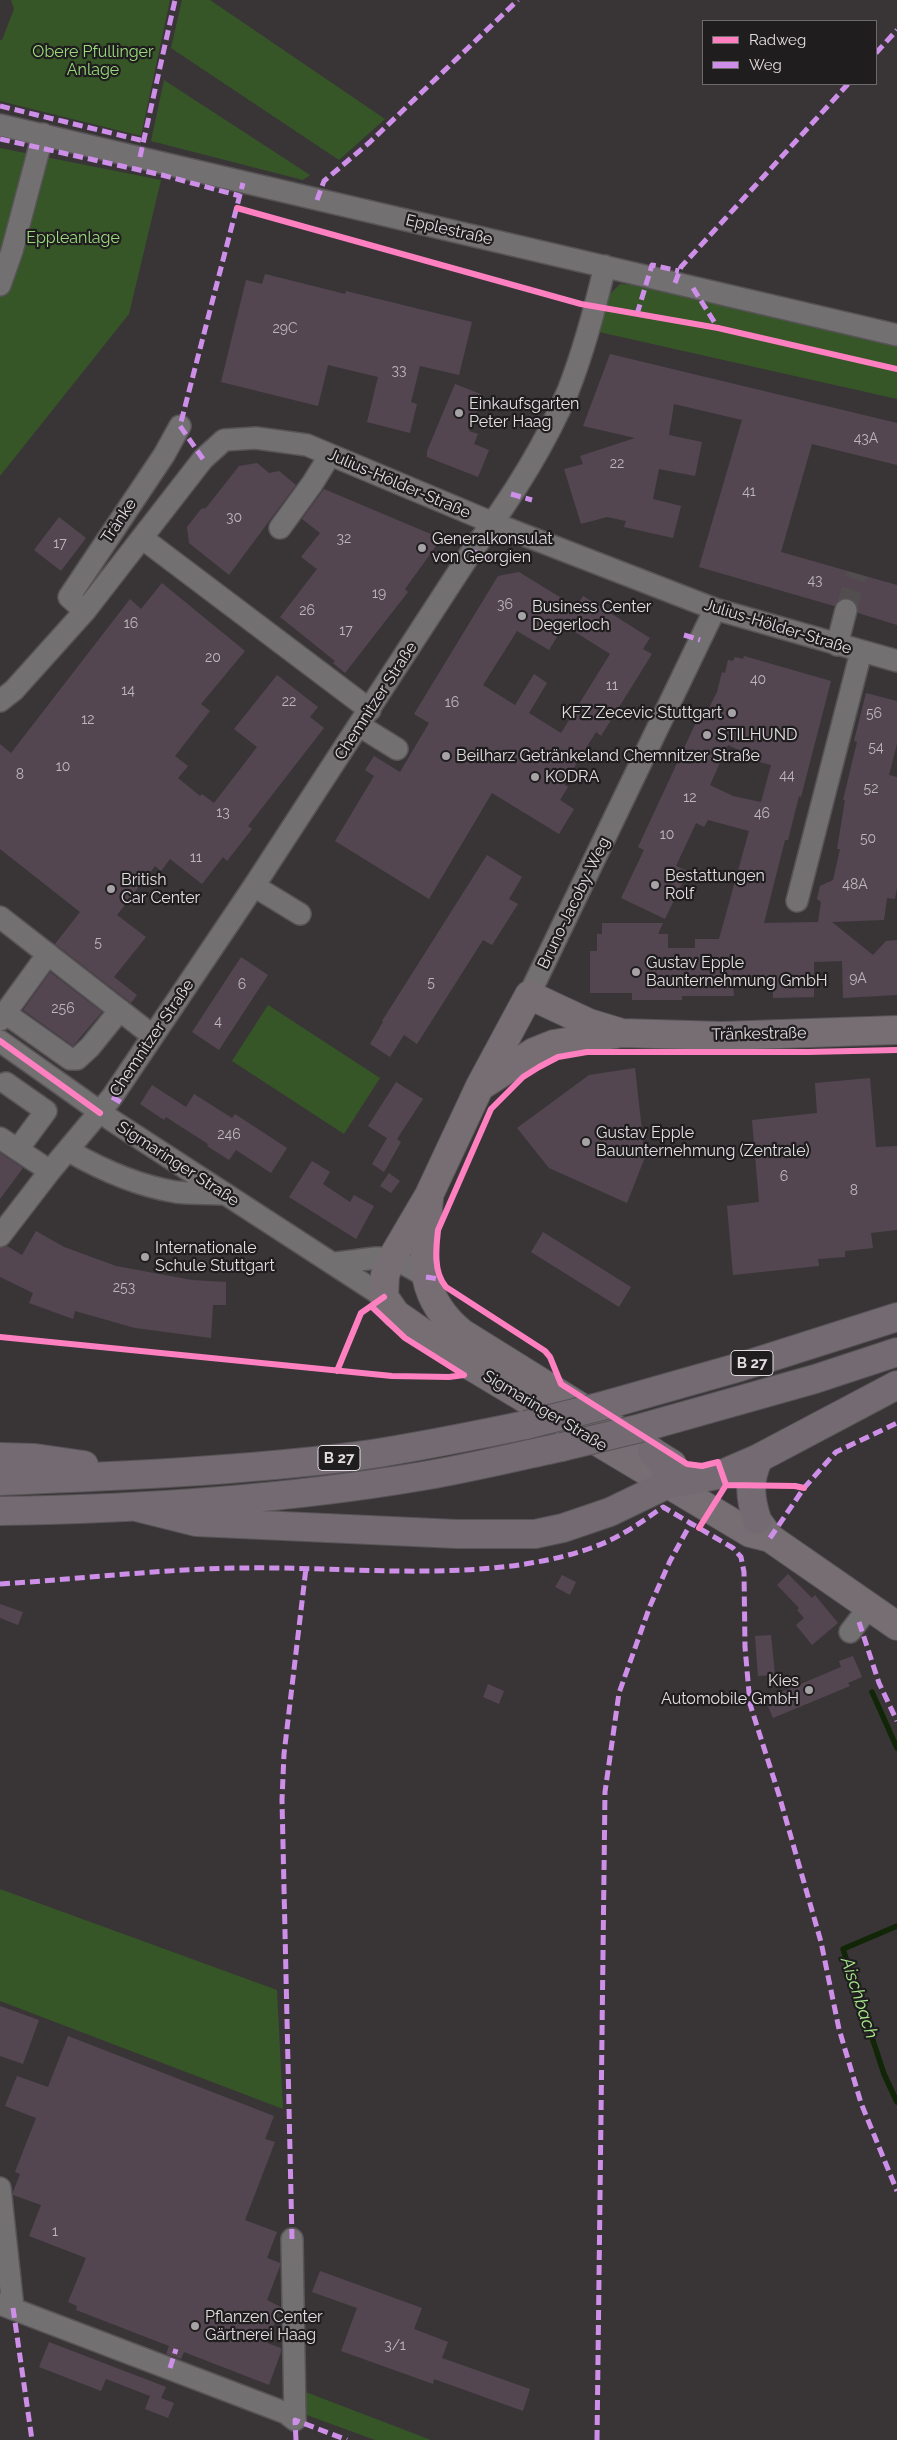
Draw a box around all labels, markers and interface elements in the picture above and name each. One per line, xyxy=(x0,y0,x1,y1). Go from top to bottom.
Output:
legend xyxy=(702,20,877,85)
text: Radweg xyxy=(749,31,806,49)
park label: Obere Pfullinger Anlage xyxy=(32,42,154,80)
text: Weg xyxy=(749,56,782,74)
street label: Epplestraße xyxy=(404,211,494,249)
park label: Eppleanlage xyxy=(26,228,120,248)
house number: 29C xyxy=(272,321,298,337)
house number: 33 xyxy=(392,363,406,379)
place label: Einkaufsgarten Peter Haag xyxy=(469,394,579,432)
marker: Einkaufsgarten Peter Haag xyxy=(453,407,465,419)
house number: 43A xyxy=(854,431,878,447)
street label: Julius-Hölder-Straße xyxy=(325,445,473,523)
house number: 22 xyxy=(610,456,624,472)
house number: 41 xyxy=(742,484,756,500)
street label: Tränke xyxy=(97,495,141,547)
house number: 30 xyxy=(226,510,242,526)
place label: Generalkonsulat von Georgien xyxy=(432,529,553,567)
house number: 32 xyxy=(337,531,351,547)
house number: 17 xyxy=(53,536,67,552)
marker: Generalkonsulat von Georgien xyxy=(416,542,428,554)
house number: 43 xyxy=(807,573,823,589)
house number: 19 xyxy=(372,586,386,602)
street label: Julius-Hölder-Straße xyxy=(702,595,854,659)
house number: 36 xyxy=(497,597,513,613)
place label: Business Center Degerloch xyxy=(532,597,651,635)
house number: 26 xyxy=(299,603,315,619)
marker: Business Center Degerloch xyxy=(516,610,528,622)
house number: 16 xyxy=(124,616,138,632)
house number: 17 xyxy=(339,623,353,639)
street label: Chemnitzer Straße xyxy=(331,638,421,764)
house number: 20 xyxy=(205,650,221,666)
house number: 40 xyxy=(750,672,766,688)
house number: 11 xyxy=(606,678,618,694)
house number: 14 xyxy=(121,683,135,699)
house number: 22 xyxy=(282,694,296,710)
house number: 16 xyxy=(445,695,459,711)
place label: KFZ Zecevic Stuttgart xyxy=(562,703,722,723)
house number: 56 xyxy=(866,706,882,722)
marker: KFZ Zecevic Stuttgart xyxy=(726,707,738,719)
house number: 12 xyxy=(81,712,95,728)
place label: STILHUND xyxy=(717,725,797,745)
marker: STILHUND xyxy=(701,729,713,741)
house number: 54 xyxy=(868,740,884,756)
place label: Beilharz Getränkeland Chemnitzer Straße xyxy=(456,746,760,766)
marker: Beilharz Getränkeland Chemnitzer Straße xyxy=(440,750,452,762)
house number: 10 xyxy=(56,759,70,775)
house number: 8 xyxy=(16,767,24,783)
place label: KODRA xyxy=(545,767,599,787)
house number: 44 xyxy=(779,768,795,784)
marker: KODRA xyxy=(529,771,541,783)
house number: 52 xyxy=(864,781,878,797)
house number: 12 xyxy=(683,790,697,806)
house number: 13 xyxy=(216,805,230,821)
house number: 46 xyxy=(754,806,770,822)
house number: 10 xyxy=(660,827,674,843)
house number: 50 xyxy=(860,831,876,847)
street label: Bruno-Jacoby-Weg xyxy=(534,834,614,972)
house number: 11 xyxy=(190,850,202,866)
place label: Bestattungen Rolf xyxy=(665,866,765,904)
place label: British Car Center xyxy=(121,870,200,908)
house number: 48A xyxy=(842,877,868,893)
marker: Bestattungen Rolf xyxy=(649,879,661,891)
marker: British Car Center xyxy=(105,883,117,895)
house number: 5 xyxy=(94,935,102,951)
place label: Gustav Epple Baunternehmung GmbH xyxy=(646,953,828,991)
marker: Gustav Epple Baunternehmung GmbH xyxy=(630,966,642,978)
house number: 9A xyxy=(849,971,867,987)
house number: 5 xyxy=(427,975,435,991)
street label: Chemnitzer Straße xyxy=(106,976,198,1100)
house number: 6 xyxy=(238,977,246,993)
house number: 256 xyxy=(51,1001,75,1017)
house number: 4 xyxy=(214,1014,222,1030)
street label: Tränkestraße xyxy=(711,1024,807,1044)
street label: Sigmaringer Straße xyxy=(113,1117,243,1211)
place label: Gustav Epple Bauunternehmung (Zentrale) xyxy=(596,1123,810,1161)
house number: 246 xyxy=(217,1127,241,1143)
marker: Gustav Epple Bauunternehmung (Zentrale) xyxy=(580,1136,592,1148)
house number: 6 xyxy=(780,1169,788,1185)
house number: 8 xyxy=(850,1183,858,1199)
place label: Internationale Schule Stuttgart xyxy=(155,1238,275,1276)
marker: Internationale Schule Stuttgart xyxy=(139,1251,151,1263)
house number: 253 xyxy=(113,1280,135,1296)
road number: B 27 xyxy=(731,1350,773,1376)
street label: Sigmaringer Straße xyxy=(479,1366,611,1456)
road number: B 27 xyxy=(318,1446,360,1470)
place label: Kies Automobile GmbH xyxy=(661,1671,799,1709)
marker: Kies Automobile GmbH xyxy=(803,1684,815,1696)
water label: Aischbach xyxy=(836,1955,882,2041)
house number: 1 xyxy=(52,2224,58,2240)
place label: Pflanzen Center Gärtnerei Haag xyxy=(205,2307,323,2345)
marker: Pflanzen Center Gärtnerei Haag xyxy=(189,2320,201,2332)
house number: 3/1 xyxy=(384,2338,406,2354)

